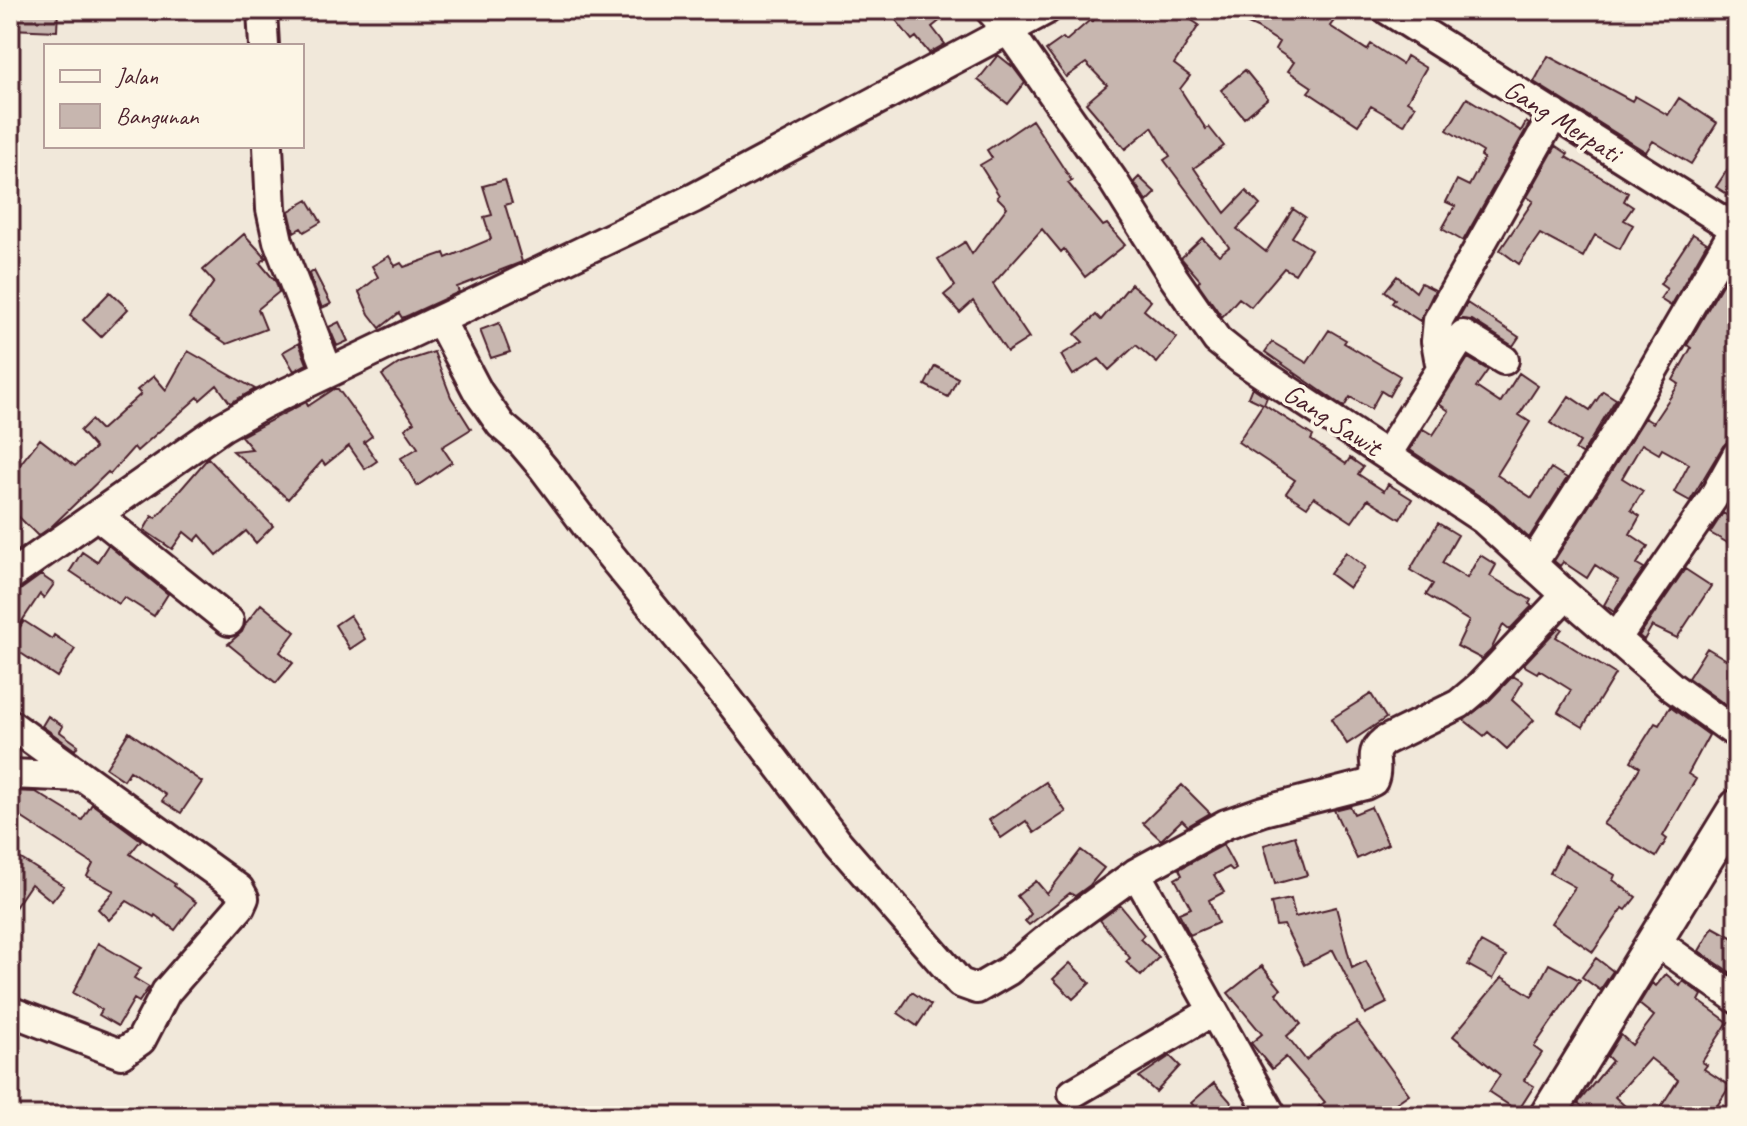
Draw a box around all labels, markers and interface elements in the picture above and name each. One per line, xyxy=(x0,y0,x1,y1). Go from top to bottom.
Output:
legend xyxy=(44,44,304,148)
text: Jalan xyxy=(115,61,158,91)
street label: Gang Merpati xyxy=(1498,71,1631,172)
text: Bangunan xyxy=(116,101,200,131)
street label: Gang Sawit xyxy=(1277,375,1390,465)

